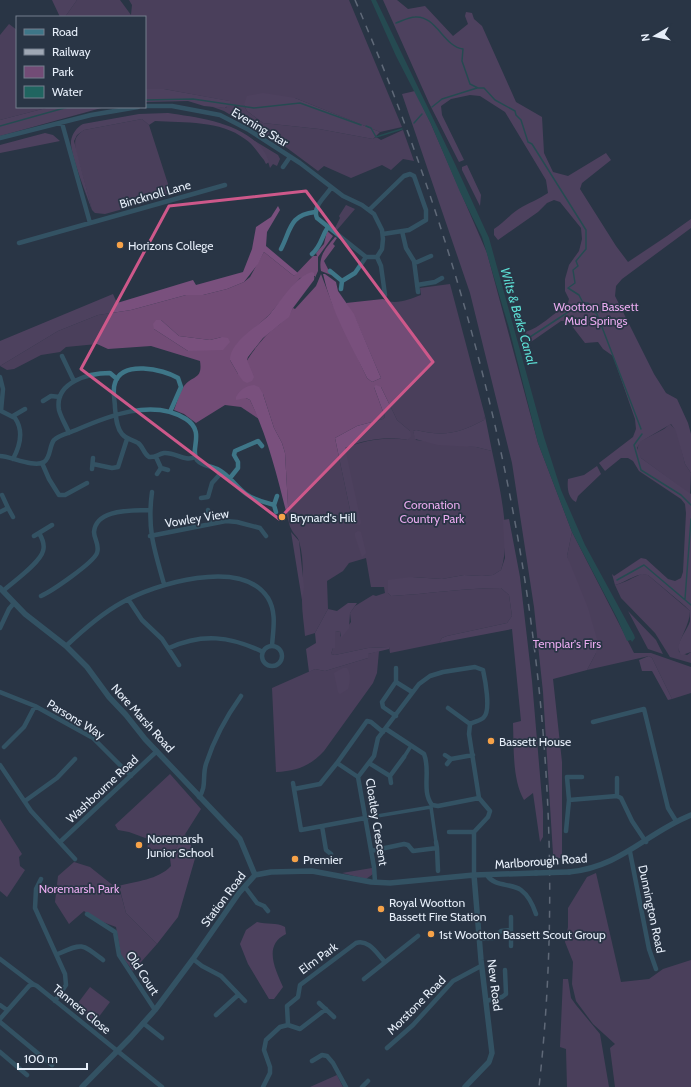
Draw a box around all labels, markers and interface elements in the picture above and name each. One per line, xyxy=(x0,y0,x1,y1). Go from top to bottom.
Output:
legend xyxy=(16,16,146,108)
north arrow xyxy=(635,16,675,56)
text: Road xyxy=(52,24,78,39)
text: N xyxy=(638,33,653,43)
text: Railway xyxy=(52,44,90,59)
text: Park xyxy=(52,64,74,79)
text: Water xyxy=(52,84,83,99)
street label: Evening Star xyxy=(229,104,291,150)
street label: Bincknoll Lane xyxy=(118,177,192,211)
place label: Horizons College xyxy=(128,238,213,253)
marker: Horizons College xyxy=(115,240,125,250)
water label: Wilts & Berks Canal xyxy=(497,265,541,367)
park label: Wootton Bassett Mud Springs xyxy=(553,299,639,328)
park label: Coronation Country Park xyxy=(400,497,465,526)
street label: Vowley View xyxy=(164,505,230,530)
place label: Brynard's Hill xyxy=(290,510,356,525)
marker: Brynard's Hill xyxy=(277,512,287,522)
park label: Templar's Firs xyxy=(533,636,601,651)
street label: Nore Marsh Road xyxy=(108,681,178,755)
street label: Parsons Way xyxy=(44,696,108,742)
place label: Bassett House xyxy=(499,734,571,749)
marker: Bassett House xyxy=(486,736,496,746)
street label: Washbourne Road xyxy=(63,752,141,826)
street label: Cloatley Crescent xyxy=(363,777,391,867)
place label: Noremarsh Junior School xyxy=(146,831,214,860)
marker: Noremarsh Junior School xyxy=(134,840,144,850)
street label: Marlborough Road xyxy=(494,850,588,872)
place label: Premier xyxy=(303,852,343,867)
marker: Premier xyxy=(290,854,300,864)
street label: Dunnington Road xyxy=(635,864,669,954)
street label: Station Road xyxy=(197,868,249,930)
park label: Noremarsh Park xyxy=(39,881,120,896)
place label: Royal Wootton Bassett Fire Station xyxy=(389,895,487,924)
marker: Royal Wootton Bassett Fire Station xyxy=(376,904,386,914)
place label: 1st Wootton Bassett Scout Group xyxy=(439,927,606,942)
marker: 1st Wootton Bassett Scout Group xyxy=(426,929,436,939)
street label: Elm Park xyxy=(296,939,341,977)
street label: Old Court xyxy=(123,948,163,998)
street label: New Road xyxy=(484,958,506,1012)
street label: Morstone Road xyxy=(383,972,449,1038)
street label: Tanners Close xyxy=(50,981,114,1037)
scale bar xyxy=(18,1045,87,1071)
text: 100 m xyxy=(24,1051,58,1066)

